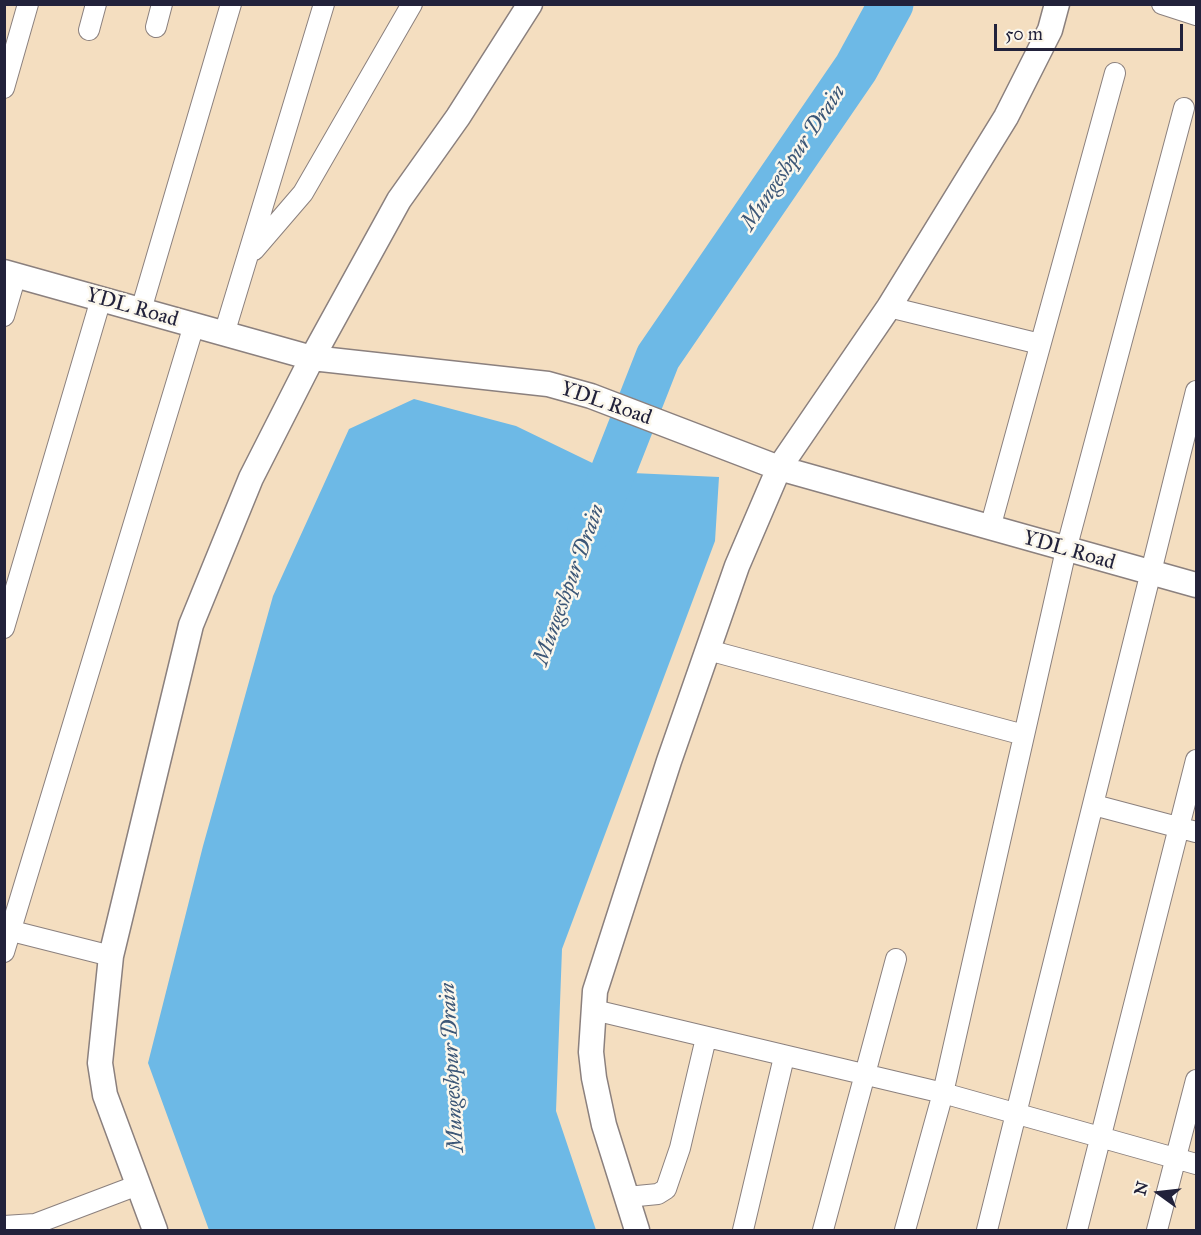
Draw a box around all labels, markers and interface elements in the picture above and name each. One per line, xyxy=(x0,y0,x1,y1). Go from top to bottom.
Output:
scale bar xyxy=(997,12,1186,50)
text: 50 m xyxy=(1005,23,1043,45)
water label: Mungeshpur Drain xyxy=(736,81,852,235)
street label: YDL Road xyxy=(83,283,181,333)
street label: YDL Road xyxy=(557,377,655,431)
water label: Mungeshpur Drain xyxy=(529,501,611,669)
street label: YDL Road xyxy=(1020,526,1118,576)
water label: Mungeshpur Drain xyxy=(435,982,471,1152)
north arrow xyxy=(1129,1163,1189,1223)
text: N xyxy=(1130,1179,1152,1197)

